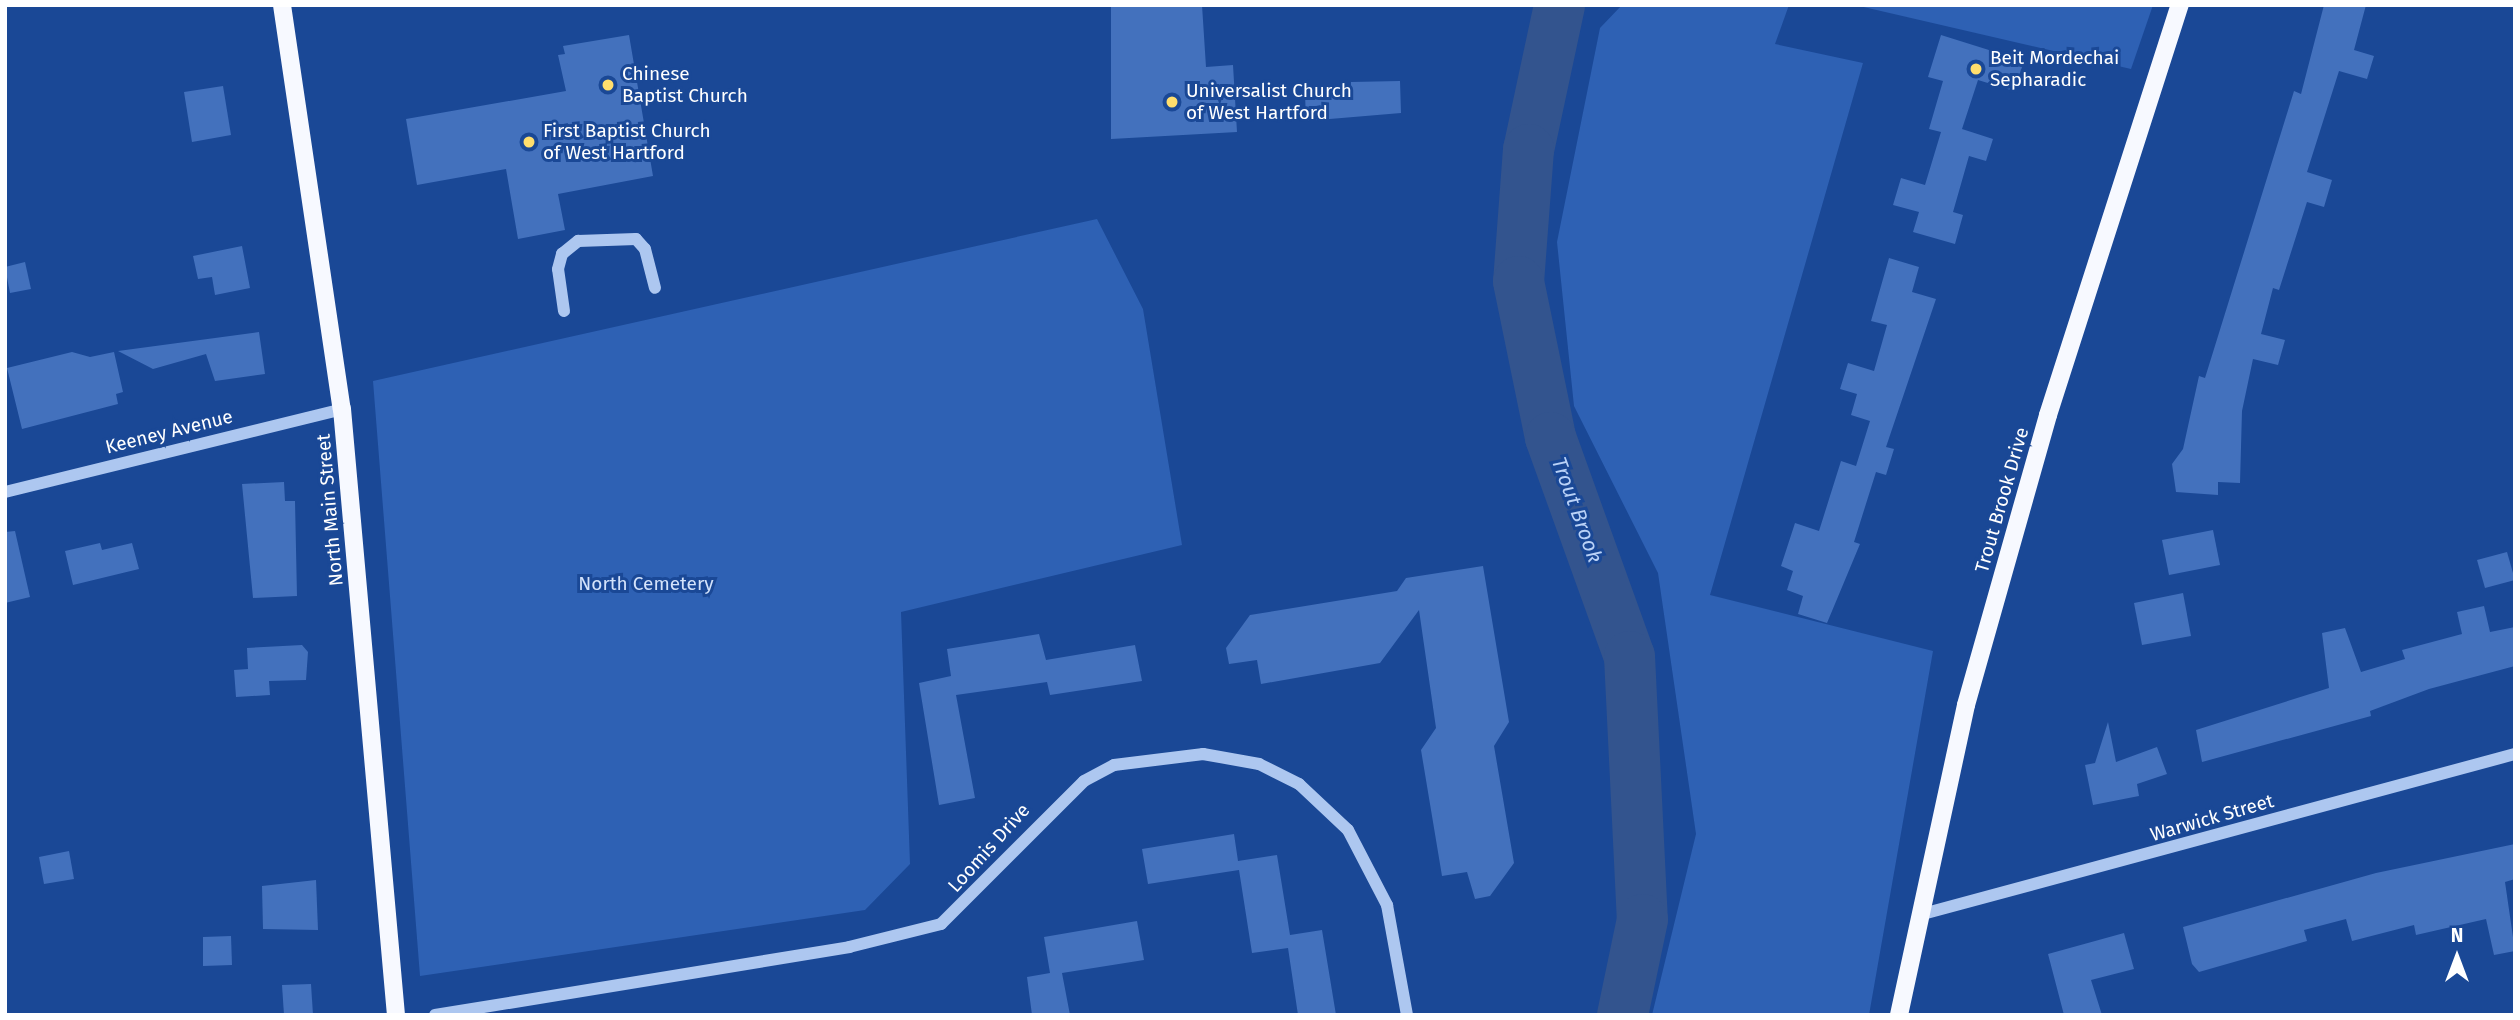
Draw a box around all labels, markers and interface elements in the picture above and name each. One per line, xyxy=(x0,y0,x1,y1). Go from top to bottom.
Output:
place label: Beit Mordechai Sepharadic xyxy=(1990,47,2119,91)
marker: Beit Mordechai Sepharadic xyxy=(1968,61,1984,77)
place label: Chinese Baptist Church xyxy=(622,63,748,107)
marker: Chinese Baptist Church xyxy=(600,77,616,93)
place label: Universalist Church of West Hartford xyxy=(1186,80,1352,124)
marker: Universalist Church of West Hartford xyxy=(1164,94,1180,110)
place label: First Baptist Church of West Hartford xyxy=(543,120,711,164)
marker: First Baptist Church of West Hartford xyxy=(521,134,537,150)
street label: Keeney Avenue xyxy=(103,405,235,459)
street label: Trout Brook Drive xyxy=(1970,425,2034,575)
street label: North Main Street xyxy=(312,433,348,587)
water label: Trout Brook xyxy=(1546,454,1608,566)
park label: North Cemetery xyxy=(578,573,714,595)
street label: Warwick Street xyxy=(2148,790,2276,846)
street label: Loomis Drive xyxy=(943,799,1035,897)
north arrow xyxy=(2422,922,2492,992)
text: N xyxy=(2451,924,2463,947)

